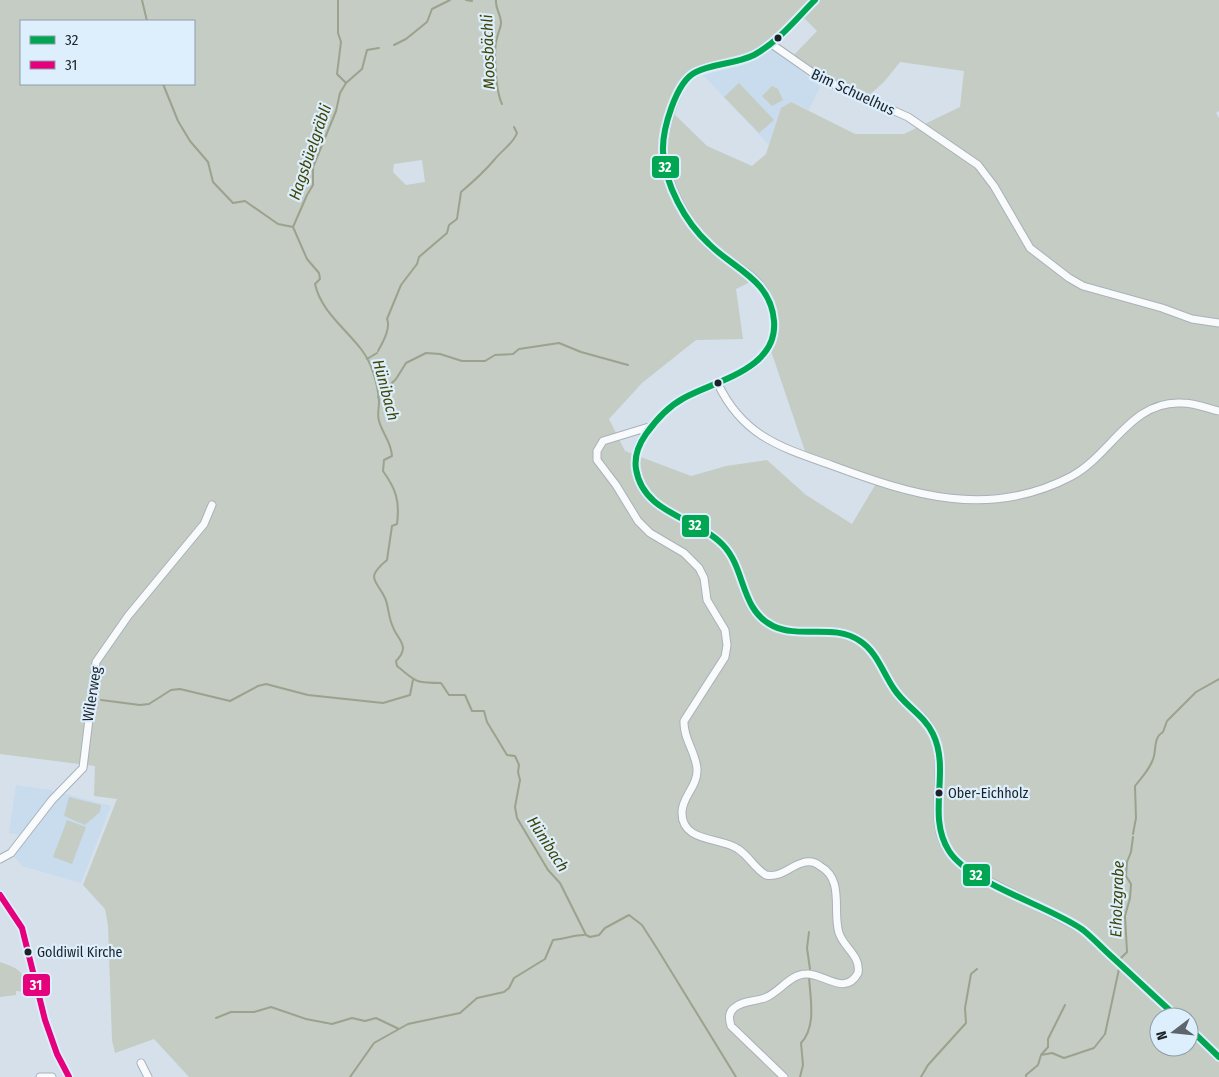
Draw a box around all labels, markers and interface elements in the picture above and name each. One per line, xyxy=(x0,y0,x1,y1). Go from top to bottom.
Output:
water label: Moosbächli xyxy=(477,14,499,90)
legend xyxy=(20,20,195,85)
text: 32 xyxy=(65,31,79,49)
unlabelled marker xyxy=(773,33,783,43)
text: 31 xyxy=(65,56,77,74)
street label: Bim Schuelhus xyxy=(808,65,898,119)
water label: Hagsbüelgräbli xyxy=(285,102,335,202)
line badge: 32 xyxy=(651,155,680,179)
text: 32 xyxy=(658,159,672,176)
water label: Hünibach xyxy=(369,357,403,423)
unlabelled marker xyxy=(713,378,723,388)
line badge: 32 xyxy=(681,514,710,538)
text: 32 xyxy=(688,517,702,534)
street label: Wilerweg xyxy=(79,665,105,723)
place label: Ober-Eichholz xyxy=(948,785,1029,802)
marker: Ober-Eichholz xyxy=(934,788,944,798)
water label: Hünibach xyxy=(523,813,573,875)
water label: Eiholzgrabe xyxy=(1106,860,1128,938)
line badge: 32 xyxy=(962,863,991,887)
text: 32 xyxy=(969,867,983,884)
place label: Goldiwil Kirche xyxy=(37,944,123,961)
marker: Goldiwil Kirche xyxy=(23,947,33,957)
line badge: 31 xyxy=(22,973,51,997)
text: 31 xyxy=(29,977,42,994)
north arrow xyxy=(1149,1007,1199,1057)
text: N xyxy=(1153,1029,1171,1042)

